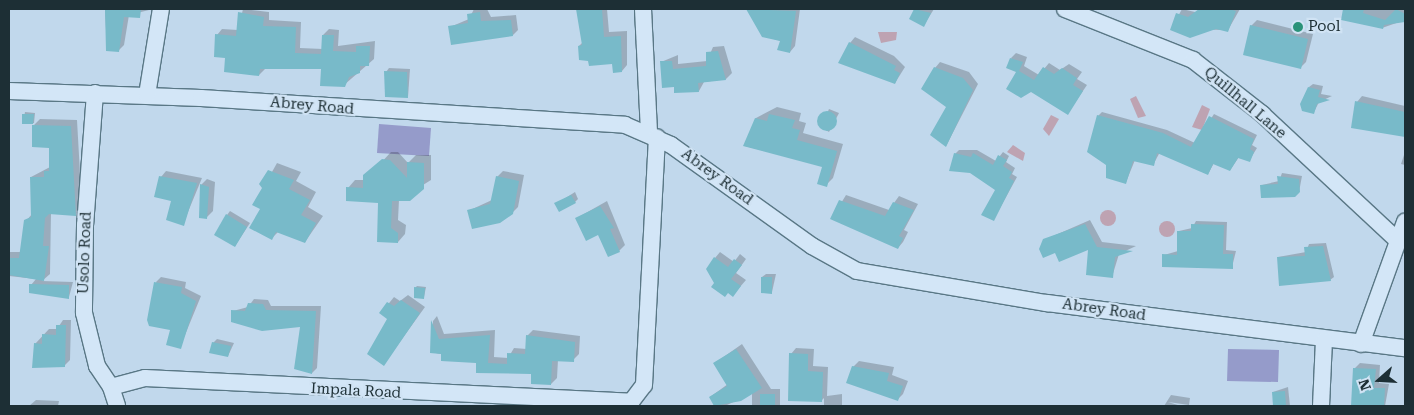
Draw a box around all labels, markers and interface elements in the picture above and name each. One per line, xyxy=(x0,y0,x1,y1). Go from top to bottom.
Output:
place label: Pool xyxy=(1308,18,1340,36)
marker: Pool xyxy=(1292,21,1304,33)
street label: Quillhall Lane xyxy=(1200,63,1290,143)
street label: Abrey Road xyxy=(269,93,355,119)
street label: Abrey Road xyxy=(678,145,756,209)
street label: Usolo Road xyxy=(75,211,95,295)
street label: Abrey Road xyxy=(1061,295,1147,325)
north arrow xyxy=(1354,355,1404,405)
text: N xyxy=(1355,377,1374,393)
street label: Impala Road xyxy=(310,380,402,402)

